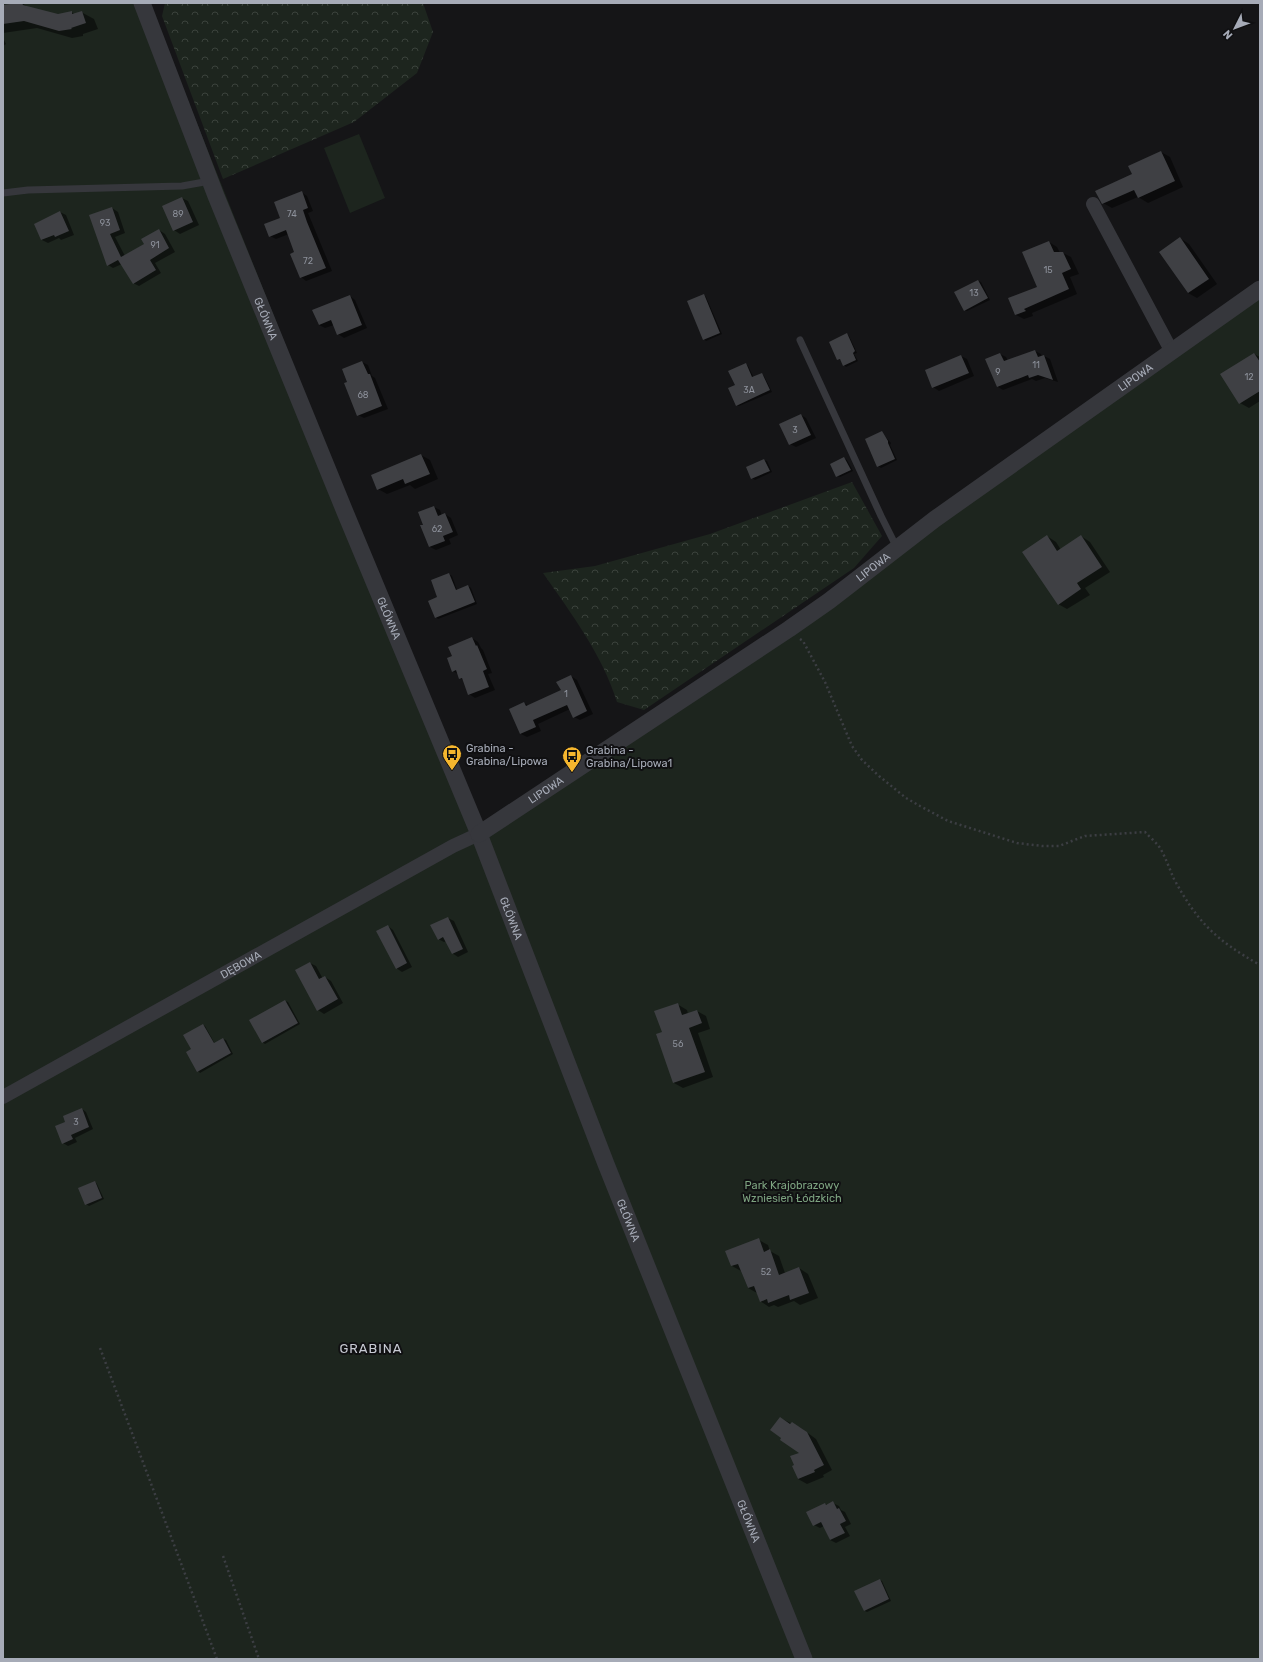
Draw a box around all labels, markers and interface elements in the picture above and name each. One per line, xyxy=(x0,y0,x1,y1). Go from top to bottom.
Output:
north arrow xyxy=(1215,8,1255,48)
text: N xyxy=(1220,27,1235,42)
house number: 89 xyxy=(172,209,184,219)
house number: 74 xyxy=(287,209,297,219)
house number: 93 xyxy=(100,218,110,228)
house number: 91 xyxy=(150,240,160,250)
house number: 72 xyxy=(303,256,313,266)
house number: 15 xyxy=(1043,265,1053,275)
house number: 13 xyxy=(969,288,979,298)
street label: GŁÓWNA xyxy=(251,295,280,342)
house number: 11 xyxy=(1032,360,1040,370)
street label: LIPOWA xyxy=(1116,360,1156,394)
house number: 9 xyxy=(995,367,1001,377)
house number: 12 xyxy=(1244,372,1254,382)
house number: 3A xyxy=(743,385,755,395)
house number: 68 xyxy=(357,390,369,400)
house number: 3 xyxy=(792,425,798,435)
house number: 62 xyxy=(432,524,442,534)
street label: LIPOWA xyxy=(854,550,893,585)
street label: GŁÓWNA xyxy=(374,595,404,642)
house number: 1 xyxy=(564,689,568,699)
place label: Grabina - Grabina/Lipowa xyxy=(466,742,548,768)
bus stop icon: Grabina - Grabina/Lipowa xyxy=(441,743,463,771)
place label: Grabina - Grabina/Lipowa1 xyxy=(586,744,672,770)
bus stop icon: Grabina - Grabina/Lipowa1 xyxy=(561,745,583,773)
street label: LIPOWA xyxy=(526,774,567,807)
street label: GŁÓWNA xyxy=(497,895,525,942)
street label: DĘBOWA xyxy=(218,948,264,982)
house number: 56 xyxy=(673,1039,684,1049)
house number: 3 xyxy=(73,1117,79,1127)
park label: Park Krajobrazowy Wzniesień Łódzkich xyxy=(742,1179,842,1205)
street label: GŁÓWNA xyxy=(614,1197,643,1244)
house number: 52 xyxy=(761,1267,771,1277)
district label: GRABINA xyxy=(339,1341,403,1356)
street label: GŁÓWNA xyxy=(734,1498,763,1545)

